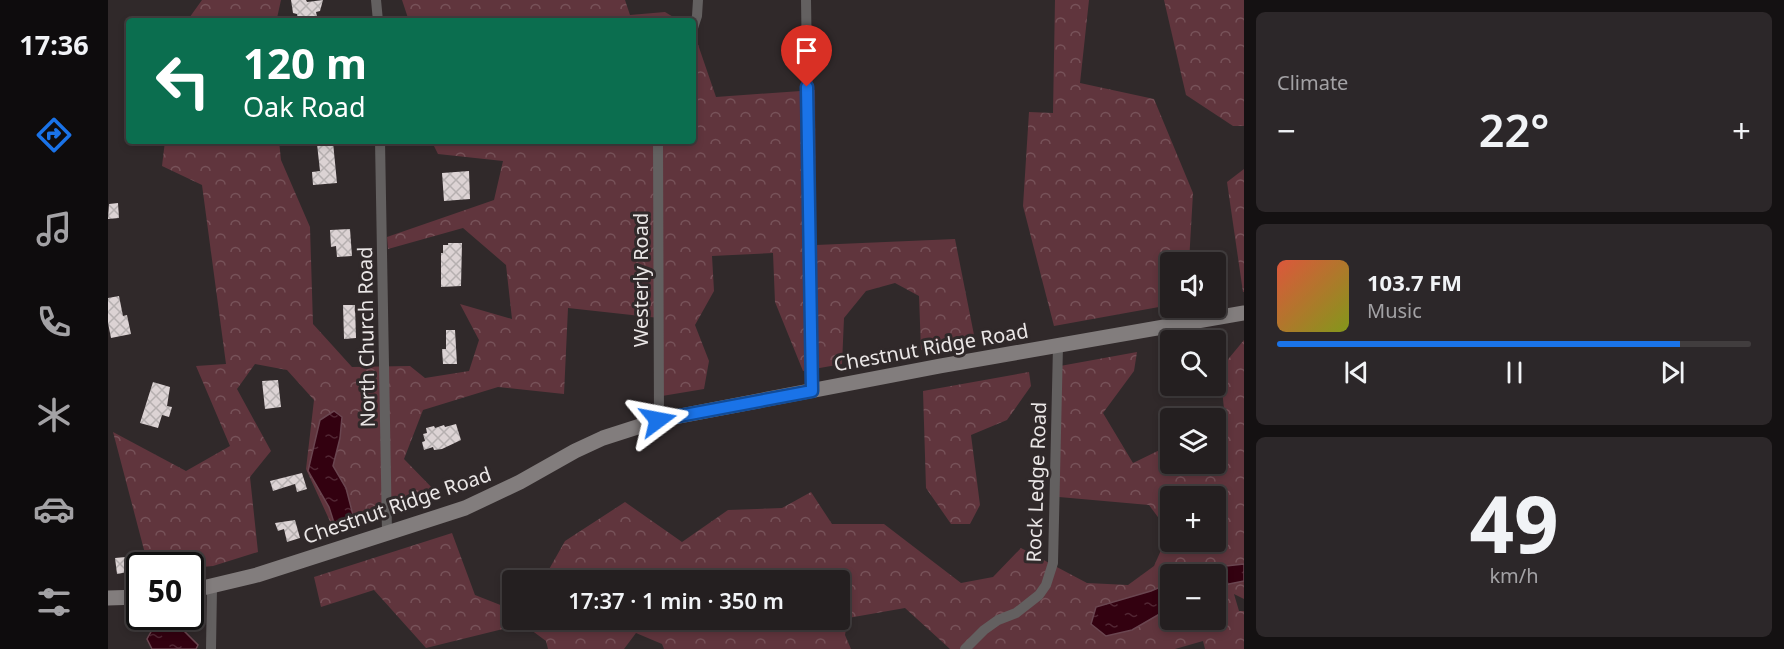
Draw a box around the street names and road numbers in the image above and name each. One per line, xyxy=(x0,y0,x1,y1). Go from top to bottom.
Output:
street label: Westerly Road xyxy=(627,213,654,347)
street label: North Church Road xyxy=(351,246,381,428)
street label: Chestnut Ridge Road xyxy=(832,317,1030,377)
street label: Rock Ledge Road xyxy=(1020,401,1052,563)
street label: Chestnut Ridge Road xyxy=(299,460,495,550)

